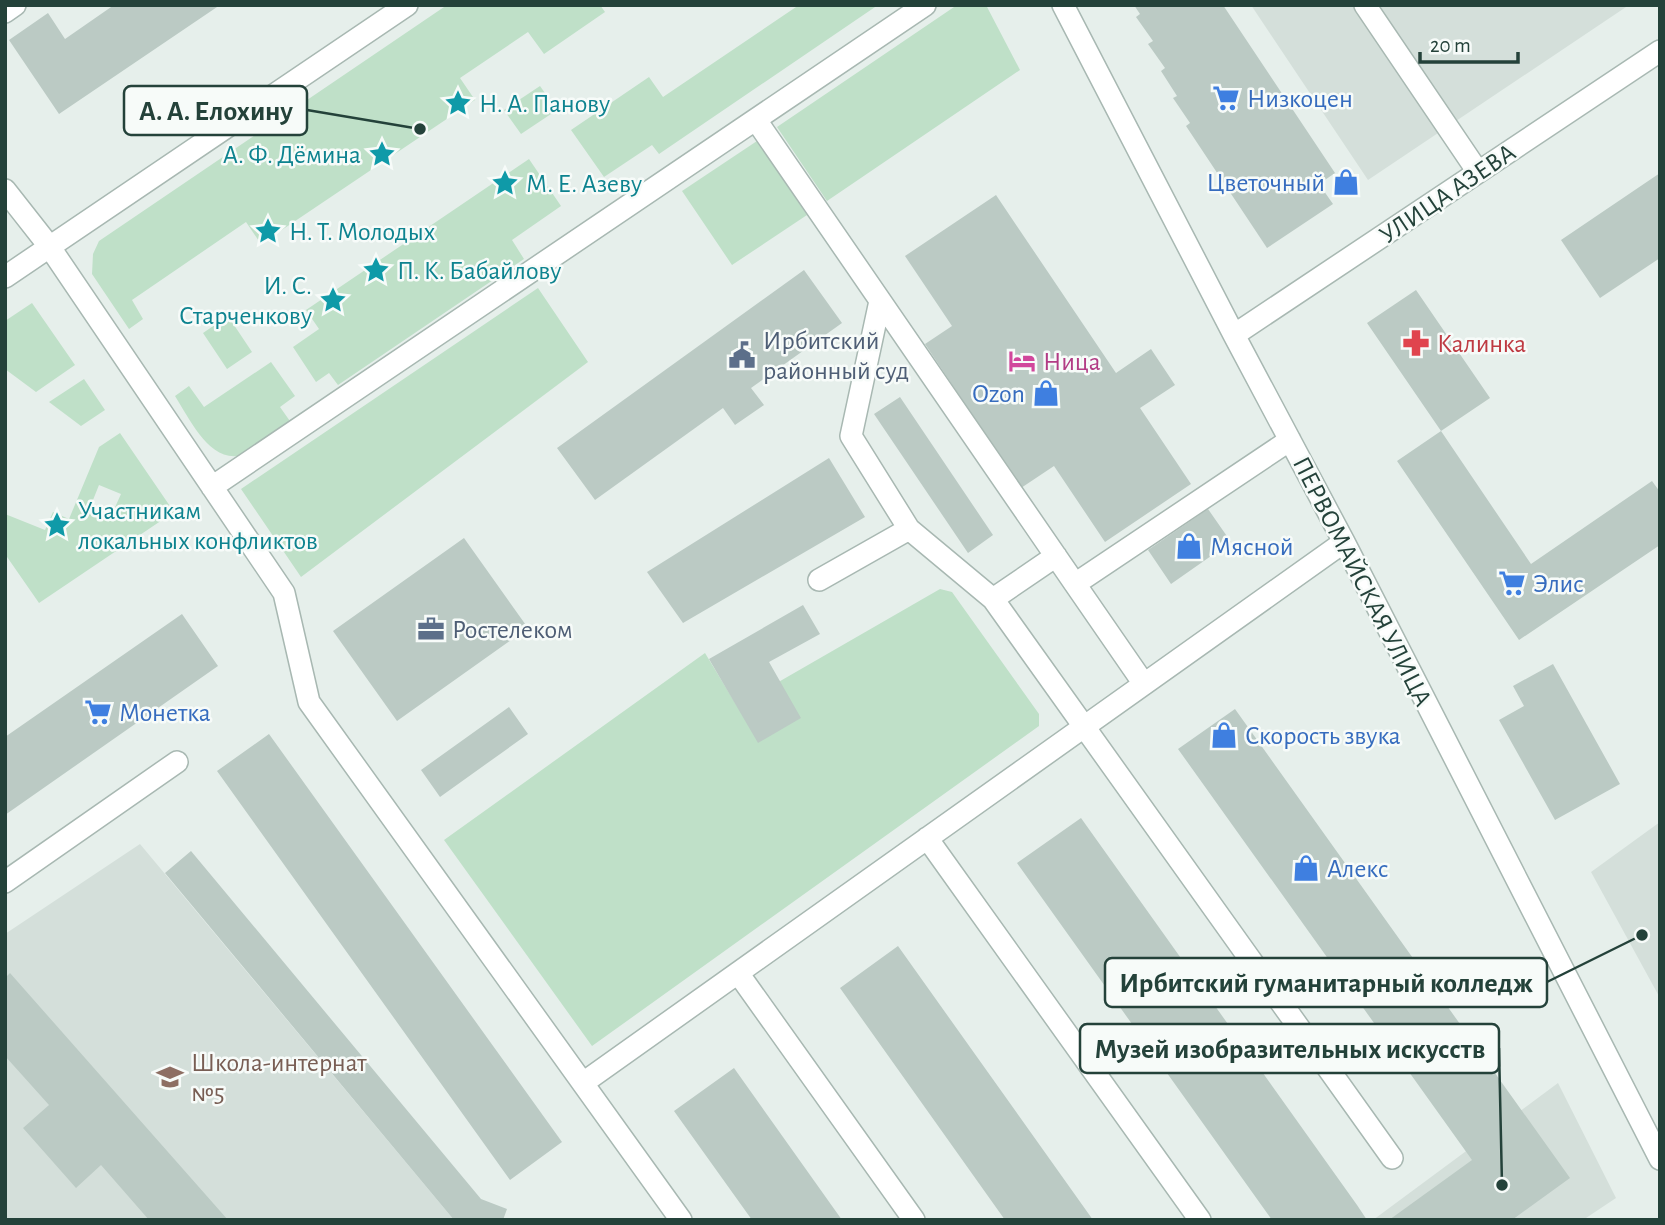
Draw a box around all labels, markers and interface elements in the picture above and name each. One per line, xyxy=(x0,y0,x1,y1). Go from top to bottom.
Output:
scale bar xyxy=(1420,21,1518,65)
text: 20 m xyxy=(1430,35,1471,56)
supermarket icon: Низкоцен xyxy=(1211,83,1241,113)
callout: А. А. Елохину xyxy=(124,86,307,135)
place label: Низкоцен xyxy=(1247,86,1353,112)
place icon: Н. А. Панову xyxy=(443,88,473,118)
place label: Н. А. Панову xyxy=(479,91,610,117)
text: А. А. Елохину xyxy=(139,98,293,126)
place icon: А. Ф. Дёмина xyxy=(367,139,397,169)
street label: УЛИЦА АЗЕВА xyxy=(1375,139,1520,249)
place label: А. Ф. Дёмина xyxy=(223,142,361,168)
shop icon: Цветочный xyxy=(1331,167,1361,197)
place icon: М. Е. Азеву xyxy=(490,168,520,198)
place label: Цветочный xyxy=(1206,170,1325,196)
place label: М. Е. Азеву xyxy=(526,171,642,197)
place icon: Н. Т. Молодых xyxy=(253,216,283,246)
place label: Н. Т. Молодых xyxy=(289,219,435,245)
place icon: П. К. Бабайлову xyxy=(361,255,391,285)
place label: П. К. Бабайлову xyxy=(397,258,561,284)
place label: И. С. Старченкову xyxy=(179,273,312,329)
place icon: И. С. Старченкову xyxy=(318,285,348,315)
place label: Ирбитский районный суд xyxy=(763,328,909,384)
pharmacy icon: Калинка xyxy=(1401,328,1431,358)
place label: Калинка xyxy=(1437,331,1526,357)
public building icon: Ирбитский районный суд xyxy=(727,340,757,370)
hotel icon: Ница xyxy=(1007,346,1037,376)
place label: Ница xyxy=(1043,349,1101,375)
shop icon: Ozon xyxy=(1031,378,1061,408)
place label: Ozon xyxy=(972,381,1025,407)
street label: ПЕРВОМАЙСКАЯ УЛИЦА xyxy=(1288,452,1436,710)
place label: Участникам локальных конфликтов xyxy=(78,498,318,554)
place icon: Участникам локальных конфликтов xyxy=(42,510,72,540)
shop icon: Мясной xyxy=(1174,531,1204,561)
place label: Мясной xyxy=(1210,534,1293,560)
supermarket icon: Элис xyxy=(1497,568,1527,598)
place label: Элис xyxy=(1533,571,1584,597)
office icon: Ростелеком xyxy=(416,614,446,644)
place label: Ростелеком xyxy=(452,617,573,643)
supermarket icon: Монетка xyxy=(83,697,113,727)
place label: Монетка xyxy=(119,700,211,726)
shop icon: Скорость звука xyxy=(1209,720,1239,750)
place label: Скорость звука xyxy=(1245,723,1401,749)
shop icon: Алекс xyxy=(1291,853,1321,883)
place label: Алекс xyxy=(1327,856,1388,882)
callout: Ирбитский гуманитарный колледж xyxy=(1105,958,1547,1007)
text: Ирбитский гуманитарный колледж xyxy=(1119,970,1533,998)
callout: Музей изобразительных искусств xyxy=(1080,1024,1499,1073)
text: Музей изобразительных искусств xyxy=(1095,1036,1485,1064)
place label: Школа-интернат №5 xyxy=(191,1050,367,1106)
school or university icon: Школа-интернат №5 xyxy=(155,1062,185,1092)

